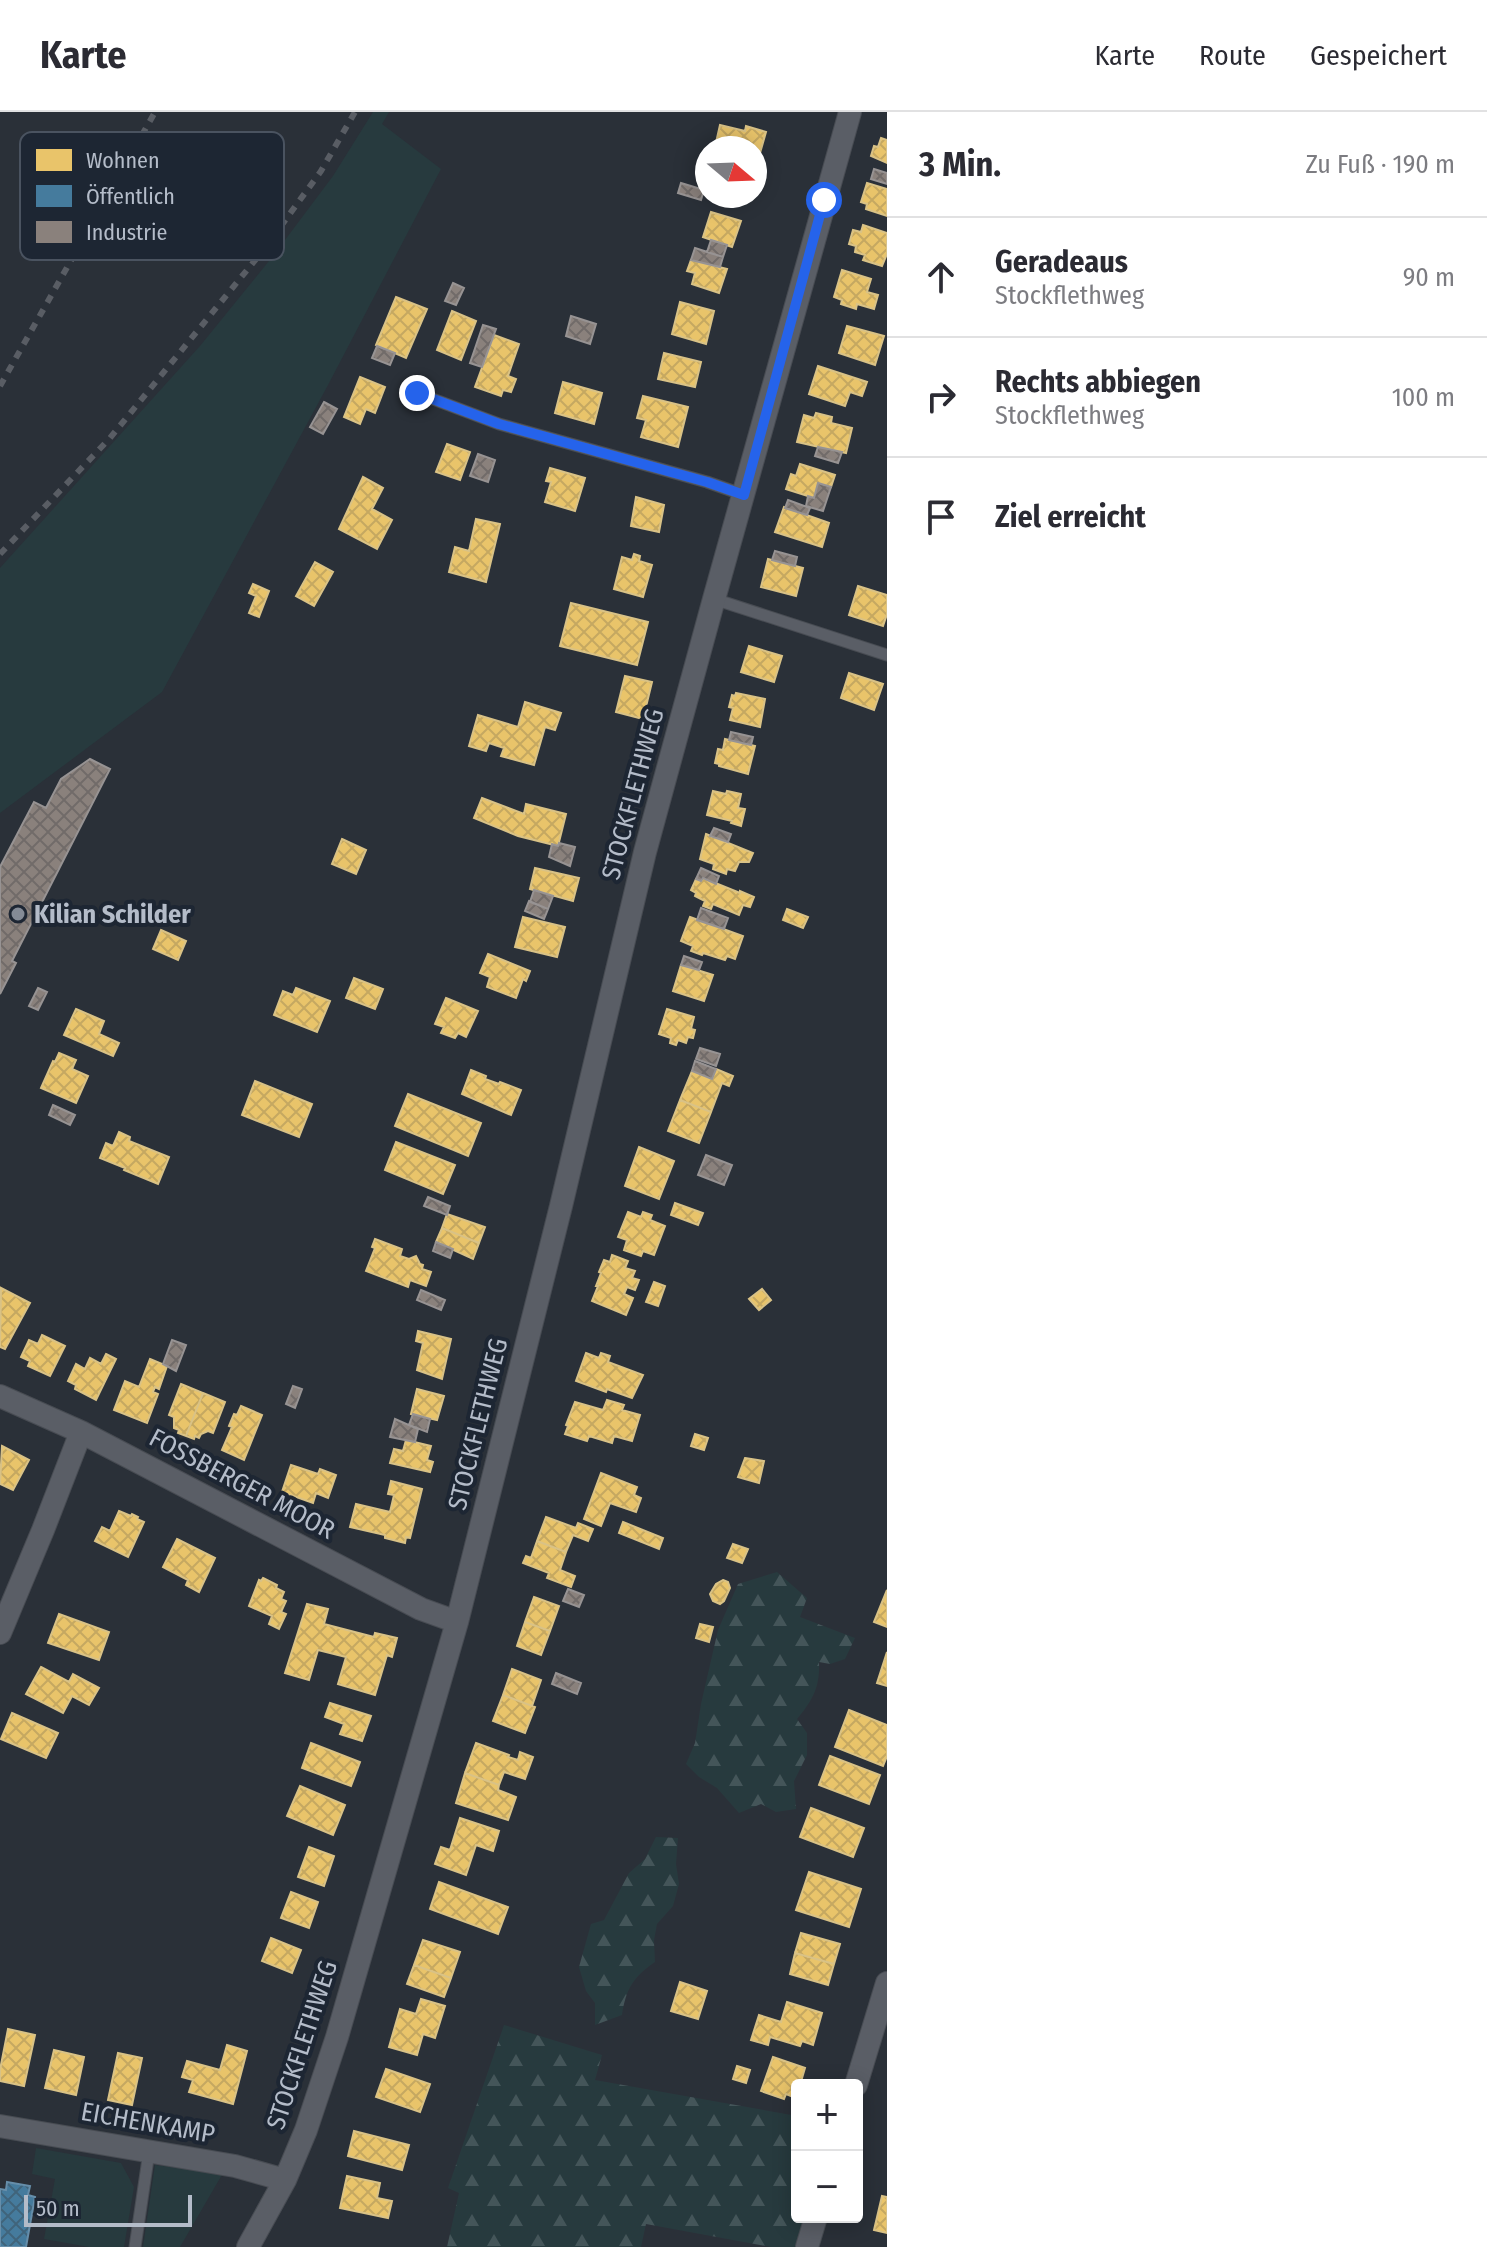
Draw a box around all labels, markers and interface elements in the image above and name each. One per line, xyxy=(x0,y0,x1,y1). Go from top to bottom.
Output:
text: Karte xyxy=(40,32,127,78)
text: Karte xyxy=(1094,39,1155,72)
text: Route xyxy=(1199,39,1266,72)
text: Gespeichert xyxy=(1310,39,1447,72)
legend xyxy=(20,132,284,260)
north arrow xyxy=(695,136,767,208)
text: 3 Min. xyxy=(919,144,1001,185)
text: Wohnen xyxy=(86,147,159,174)
text: Zu Fuß · 190 m xyxy=(1305,149,1455,180)
route start xyxy=(806,182,842,218)
text: Öffentlich xyxy=(86,183,175,210)
text: Industrie xyxy=(86,219,167,246)
text: Geradeaus xyxy=(995,244,1128,280)
icon: ahead xyxy=(919,255,963,299)
text: 90 m xyxy=(1403,262,1455,293)
text: Stockflethweg xyxy=(995,280,1144,311)
text: Rechts abbiegen xyxy=(995,364,1201,400)
route end xyxy=(399,375,435,411)
icon: right xyxy=(919,375,963,419)
text: 100 m xyxy=(1392,382,1455,413)
text: Stockflethweg xyxy=(995,400,1144,431)
icon: arrive xyxy=(919,495,963,539)
text: Ziel erreicht xyxy=(995,499,1146,535)
street label: STOCKFLETHWEG xyxy=(595,705,671,883)
place label: Kilian Schilder xyxy=(34,899,191,930)
marker: Kilian Schilder xyxy=(9,905,27,923)
street label: STOCKFLETHWEG xyxy=(442,1335,514,1513)
street label: FOSSBERGER MOOR xyxy=(144,1422,340,1546)
street label: STOCKFLETHWEG xyxy=(260,1957,344,2133)
map controls xyxy=(791,2079,863,2223)
button: + xyxy=(791,2079,863,2151)
street label: EICHENKAMP xyxy=(79,2096,217,2150)
button: − xyxy=(791,2151,863,2223)
scale bar xyxy=(24,2191,192,2227)
text: 50 m xyxy=(36,2195,80,2222)

